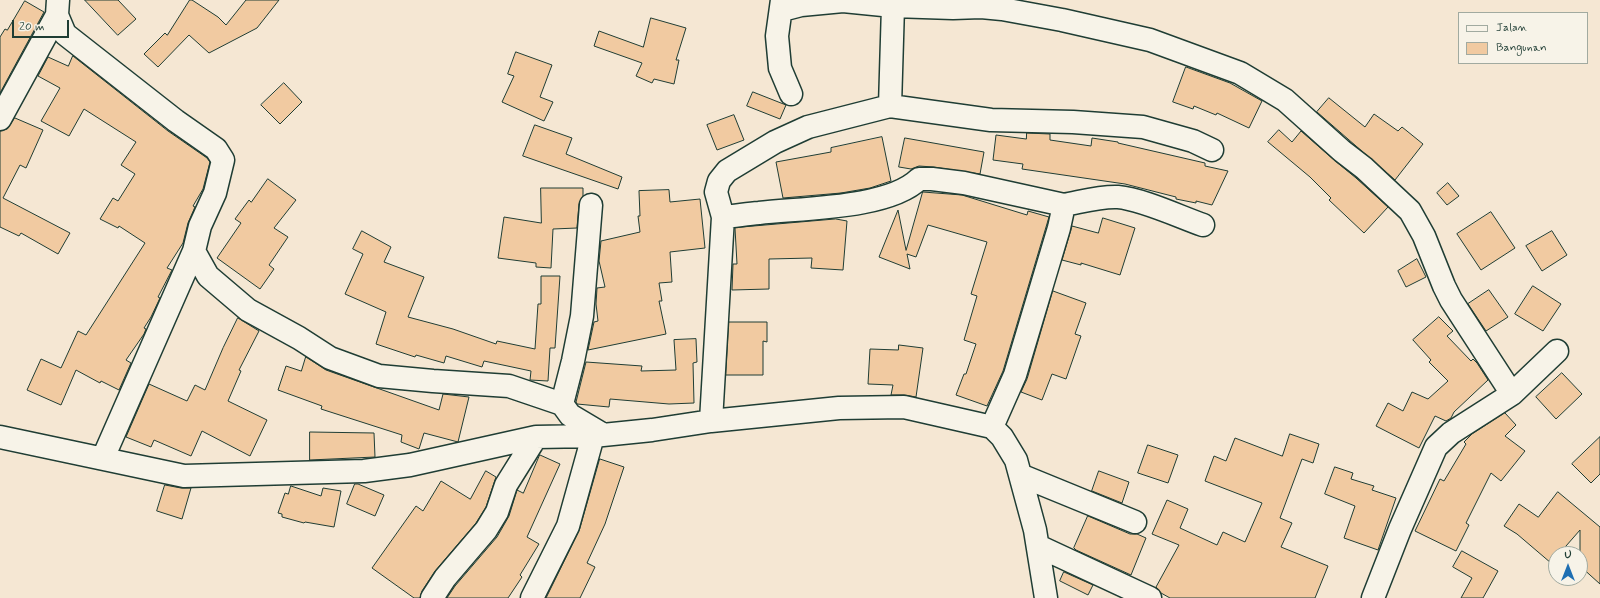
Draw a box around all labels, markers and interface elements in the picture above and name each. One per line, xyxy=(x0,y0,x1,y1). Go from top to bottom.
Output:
scale bar xyxy=(14,12,71,38)
legend xyxy=(1458,12,1588,64)
text: 20 m xyxy=(19,19,45,35)
text: Jalan xyxy=(1496,20,1527,36)
text: Bangunan xyxy=(1496,40,1547,56)
north arrow xyxy=(1548,546,1588,586)
text: U xyxy=(1564,548,1572,562)

